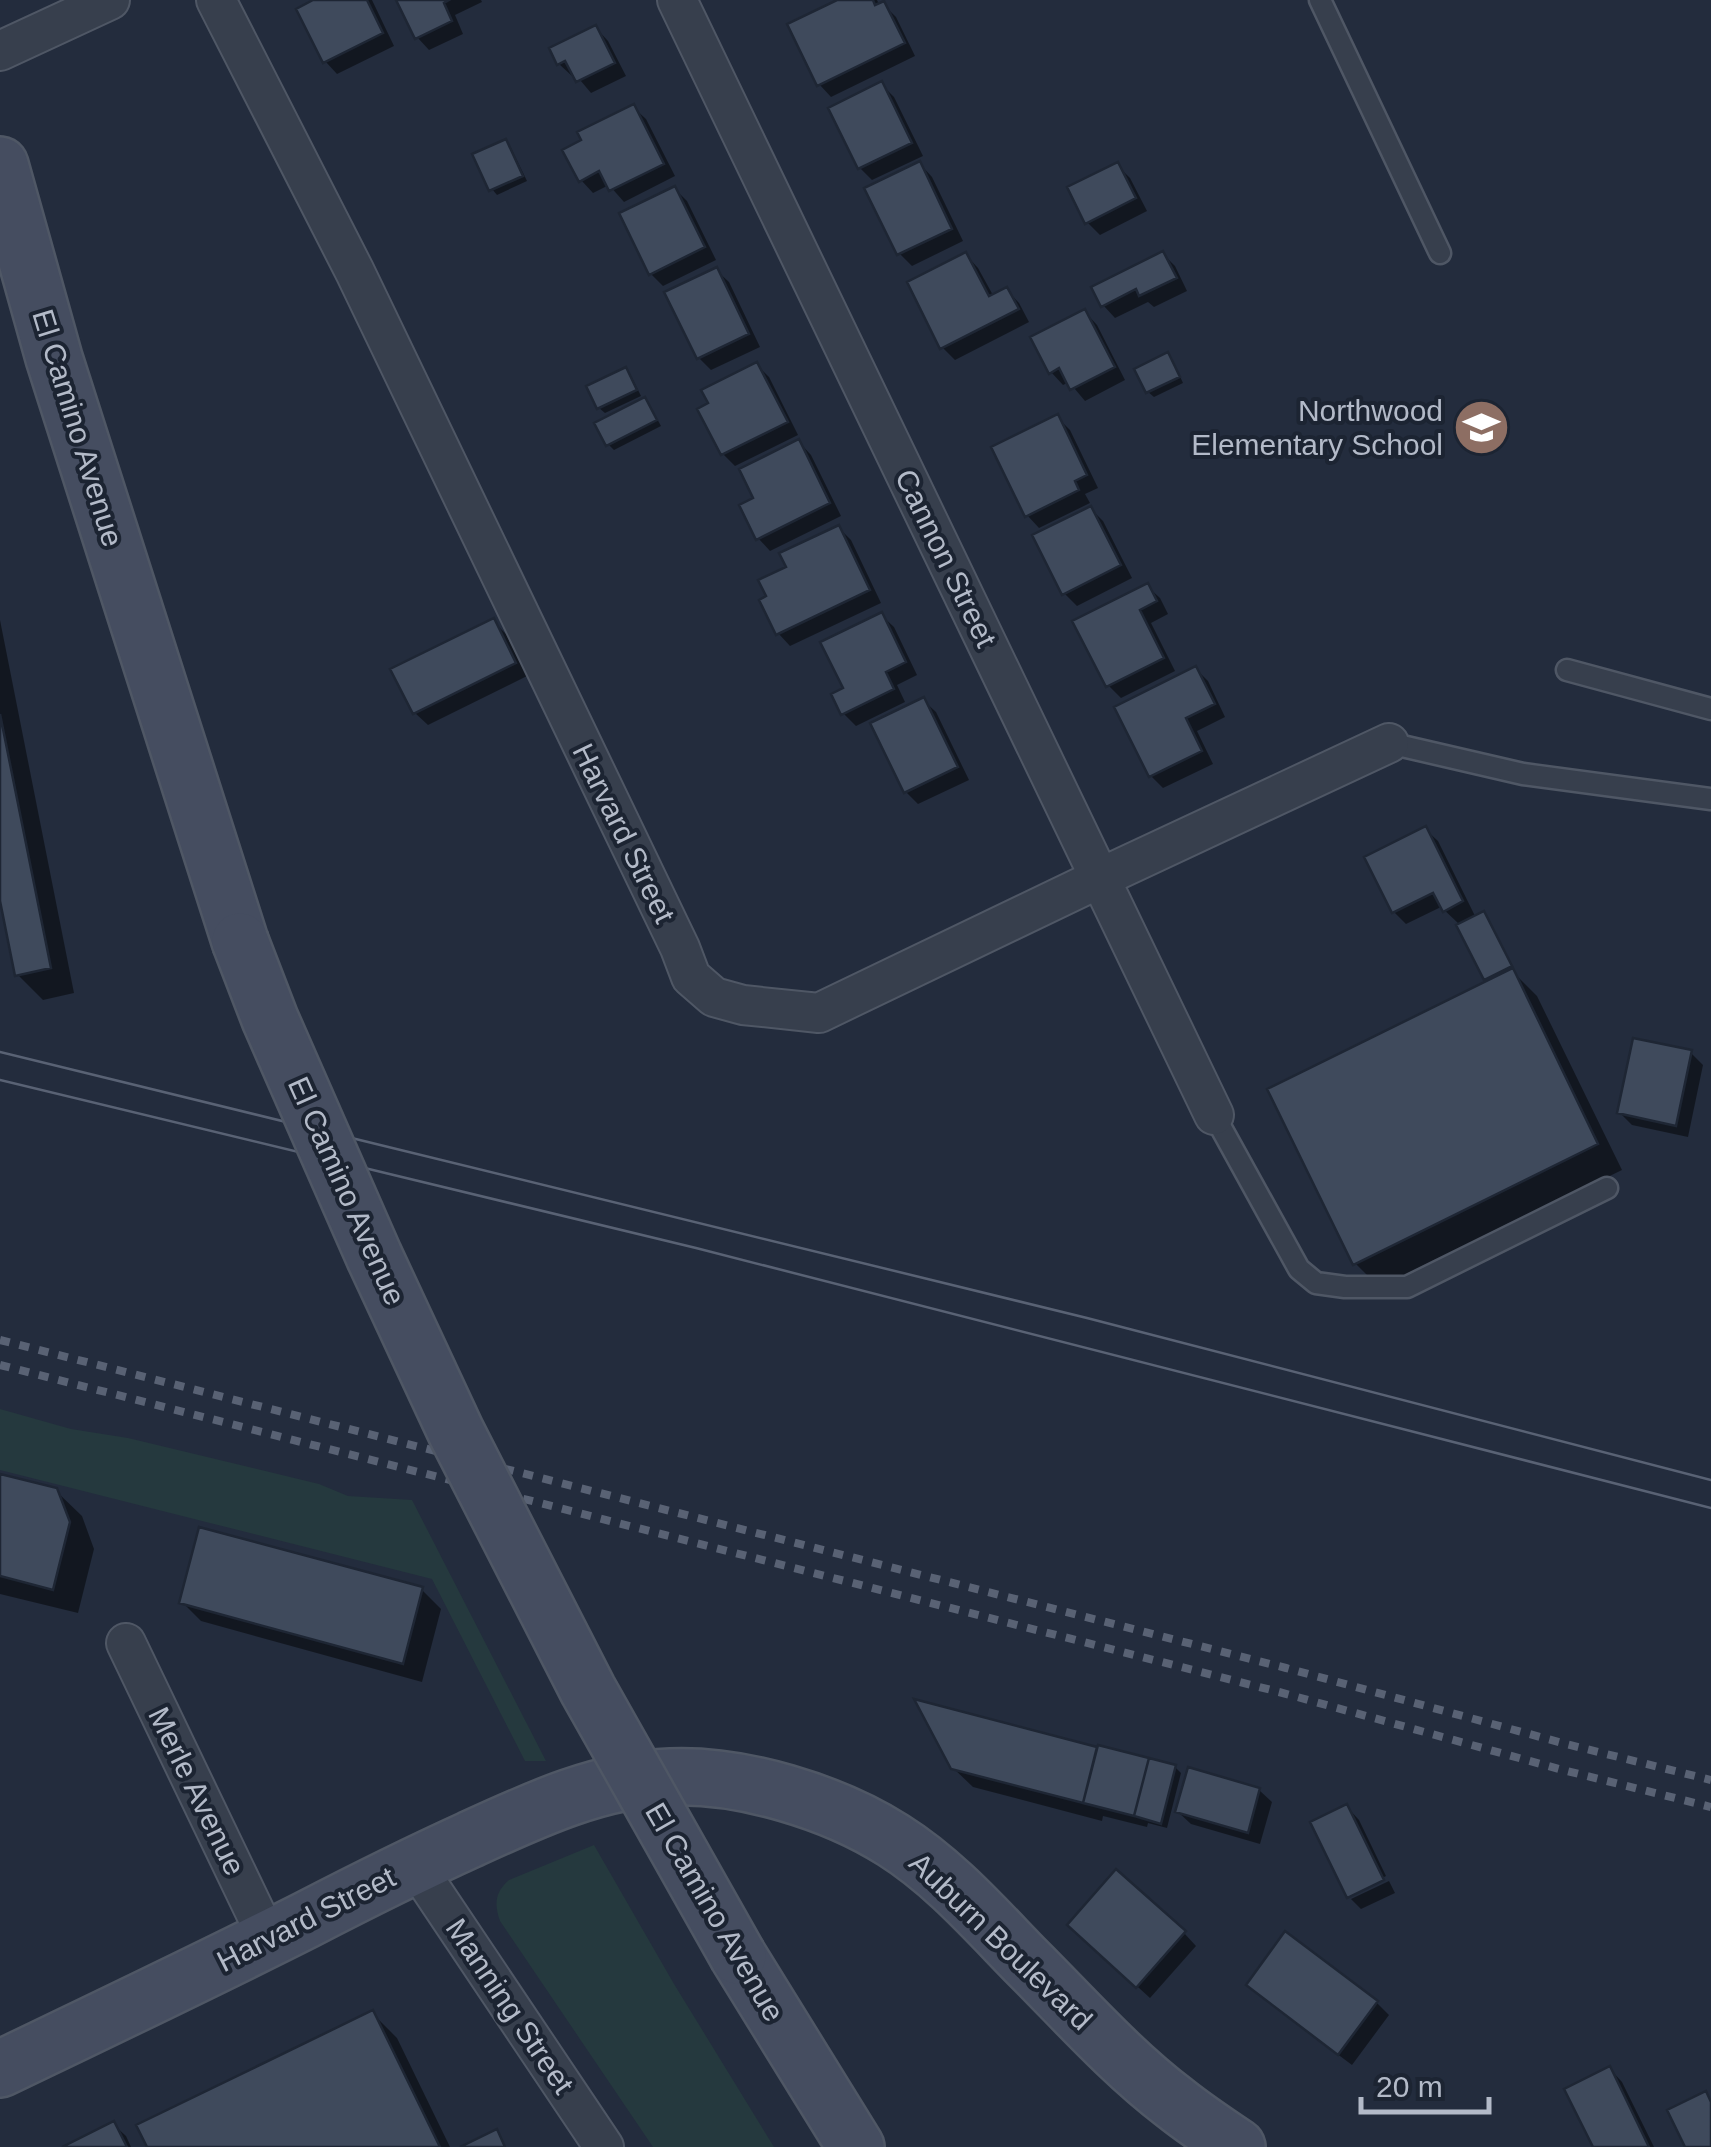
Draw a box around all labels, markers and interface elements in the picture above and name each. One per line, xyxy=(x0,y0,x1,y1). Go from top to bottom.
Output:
street label: El Camino Avenue xyxy=(26,305,130,551)
place label: Northwood Elementary School xyxy=(1191,394,1443,461)
school or university icon: Northwood Elementary School xyxy=(1452,397,1512,457)
street label: Cannon Street xyxy=(889,464,1004,653)
street label: Harvard Street xyxy=(566,738,682,928)
street label: El Camino Avenue xyxy=(282,1072,412,1310)
street label: Merle Avenue xyxy=(142,1702,252,1880)
street label: El Camino Avenue xyxy=(639,1797,791,2027)
street label: Auburn Boulevard xyxy=(903,1846,1099,2036)
street label: Harvard Street xyxy=(212,1860,401,1978)
street label: Manning Street xyxy=(439,1912,581,2100)
scale bar xyxy=(1361,2052,1488,2114)
text: 20 m xyxy=(1376,2070,1443,2103)

